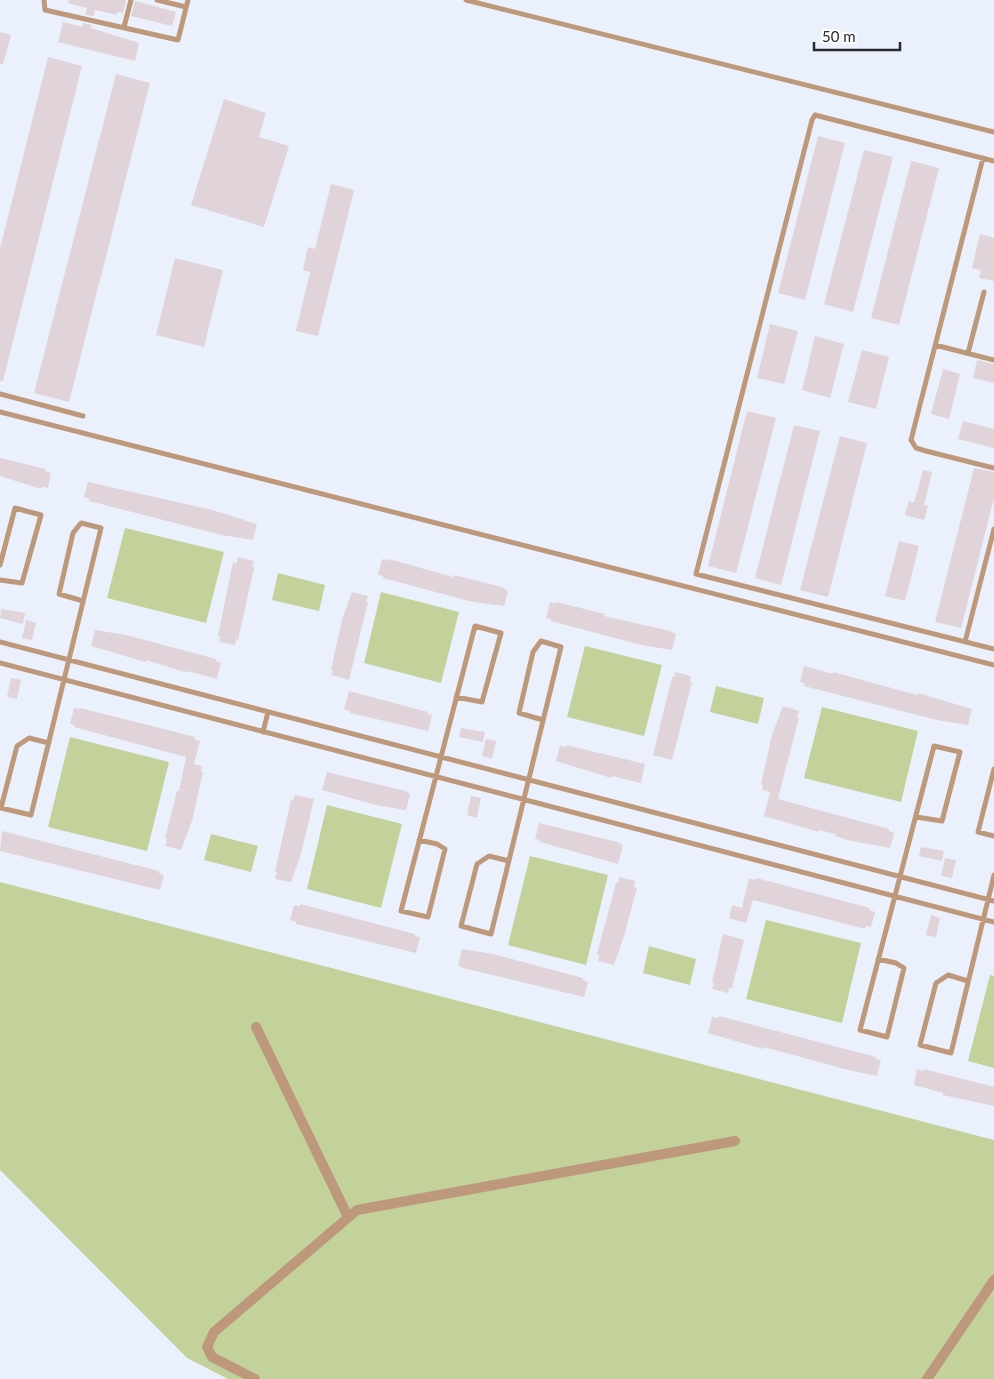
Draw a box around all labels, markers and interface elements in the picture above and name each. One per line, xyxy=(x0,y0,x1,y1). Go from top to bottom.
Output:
scale bar xyxy=(814,20,900,52)
text: 50 m xyxy=(822,27,856,45)

